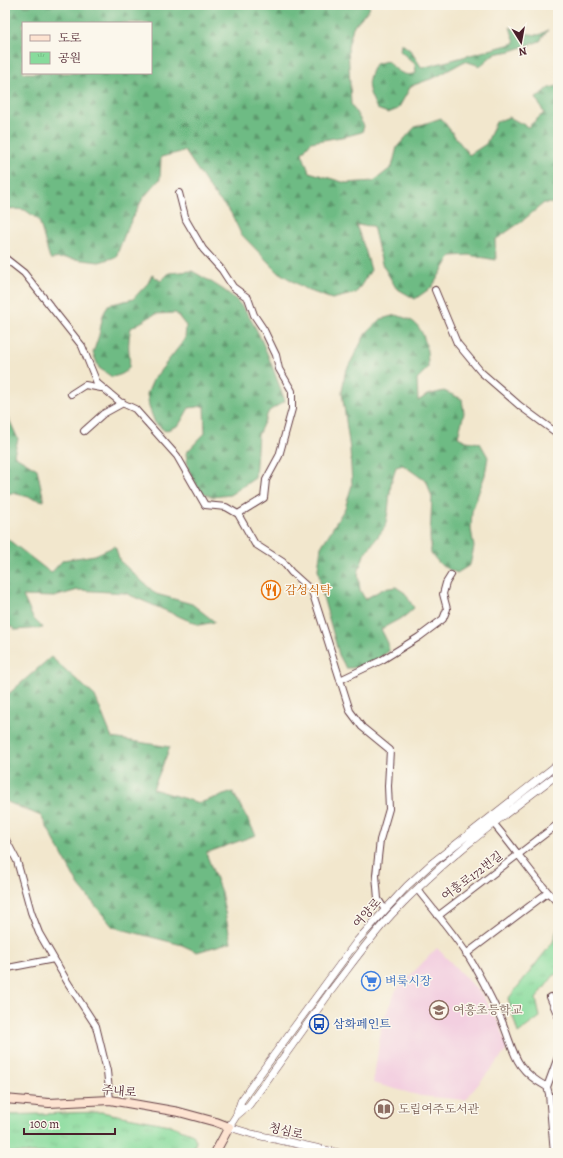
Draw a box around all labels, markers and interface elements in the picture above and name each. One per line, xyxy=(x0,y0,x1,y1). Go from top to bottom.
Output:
legend xyxy=(22,22,152,74)
north arrow xyxy=(501,22,541,62)
text: 도로 xyxy=(58,30,82,46)
text: N xyxy=(517,43,528,59)
text: 공원 xyxy=(58,50,81,66)
restaurant icon: 감성식탁 xyxy=(260,579,282,601)
place label: 감성식탁 xyxy=(285,582,332,598)
street label: 여흥로172번길 xyxy=(438,848,506,904)
street label: 여양로 xyxy=(349,894,385,931)
supermarket icon: 벼룩시장 xyxy=(360,970,382,992)
place label: 벼룩시장 xyxy=(385,973,432,989)
school or university icon: 여흥초등학교 xyxy=(428,999,450,1021)
place label: 여흥초등학교 xyxy=(453,1002,523,1018)
bus stop icon: 삼화페인트 xyxy=(308,1013,330,1035)
place label: 삼화페인트 xyxy=(333,1016,391,1032)
street label: 주내로 xyxy=(101,1082,137,1101)
library icon: 도립여주도서관 xyxy=(373,1098,395,1120)
place label: 도립여주도서관 xyxy=(398,1101,480,1117)
scale bar xyxy=(24,1110,115,1136)
text: 100 m xyxy=(30,1116,59,1132)
street label: 청심로 xyxy=(267,1119,305,1143)

